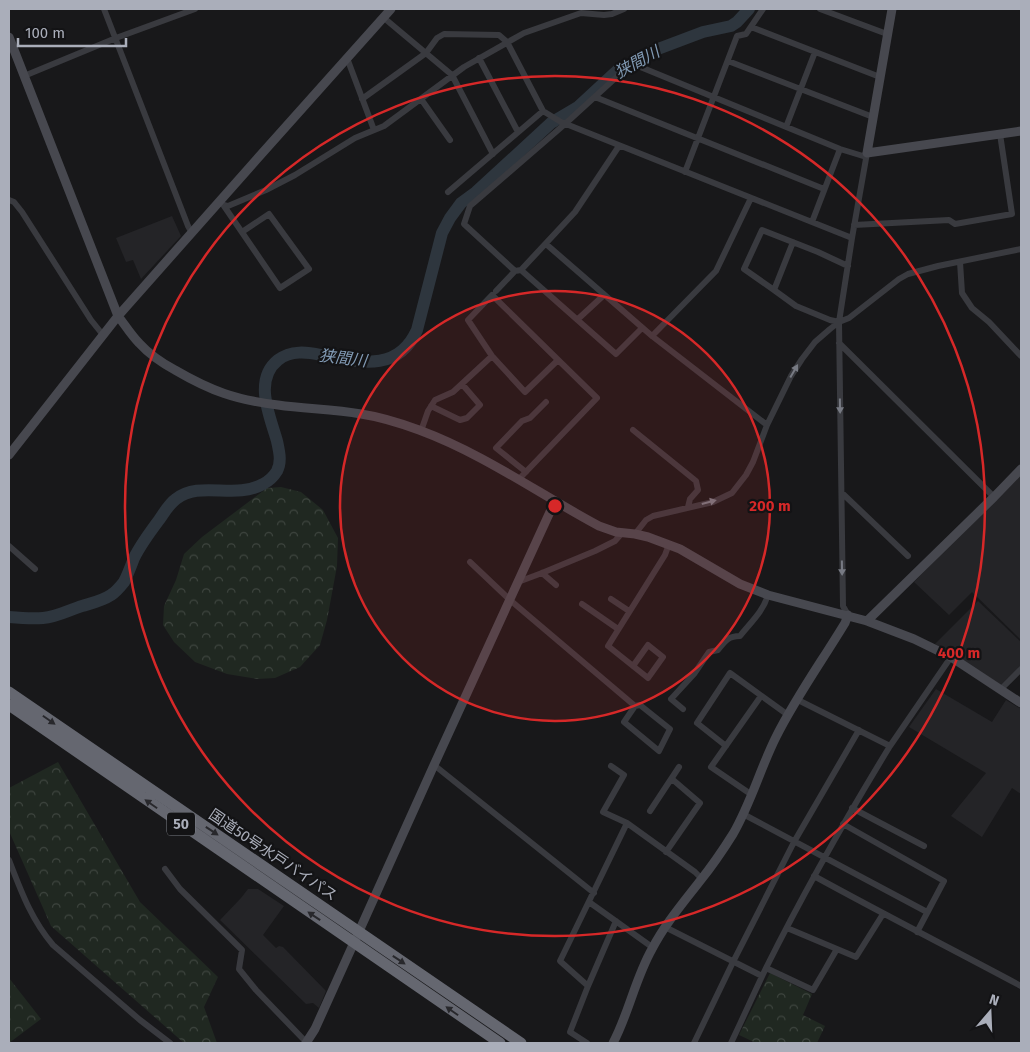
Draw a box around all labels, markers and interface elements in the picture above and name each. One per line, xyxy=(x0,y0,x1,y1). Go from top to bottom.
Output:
scale bar xyxy=(18,15,125,47)
text: 100 m xyxy=(25,24,65,42)
water label: 狭間川 xyxy=(611,41,664,82)
water label: 狭間川 xyxy=(318,346,370,371)
one-way arrow xyxy=(790,364,799,378)
one-way arrow xyxy=(836,398,844,414)
centre of rings xyxy=(546,497,564,515)
text: 200 m xyxy=(749,497,791,515)
one-way arrow xyxy=(702,498,717,506)
one-way arrow xyxy=(838,560,846,576)
text: 400 m xyxy=(938,644,980,662)
one-way arrow xyxy=(42,715,55,725)
one-way arrow xyxy=(145,799,158,809)
street label: 国道50号水戸バイパス xyxy=(206,805,340,905)
road number: 50 xyxy=(167,812,195,836)
one-way arrow xyxy=(205,826,218,836)
one-way arrow xyxy=(307,911,321,921)
one-way arrow xyxy=(393,955,406,965)
north arrow xyxy=(965,987,1015,1037)
text: N xyxy=(987,991,1001,1010)
one-way arrow xyxy=(445,1006,459,1016)

